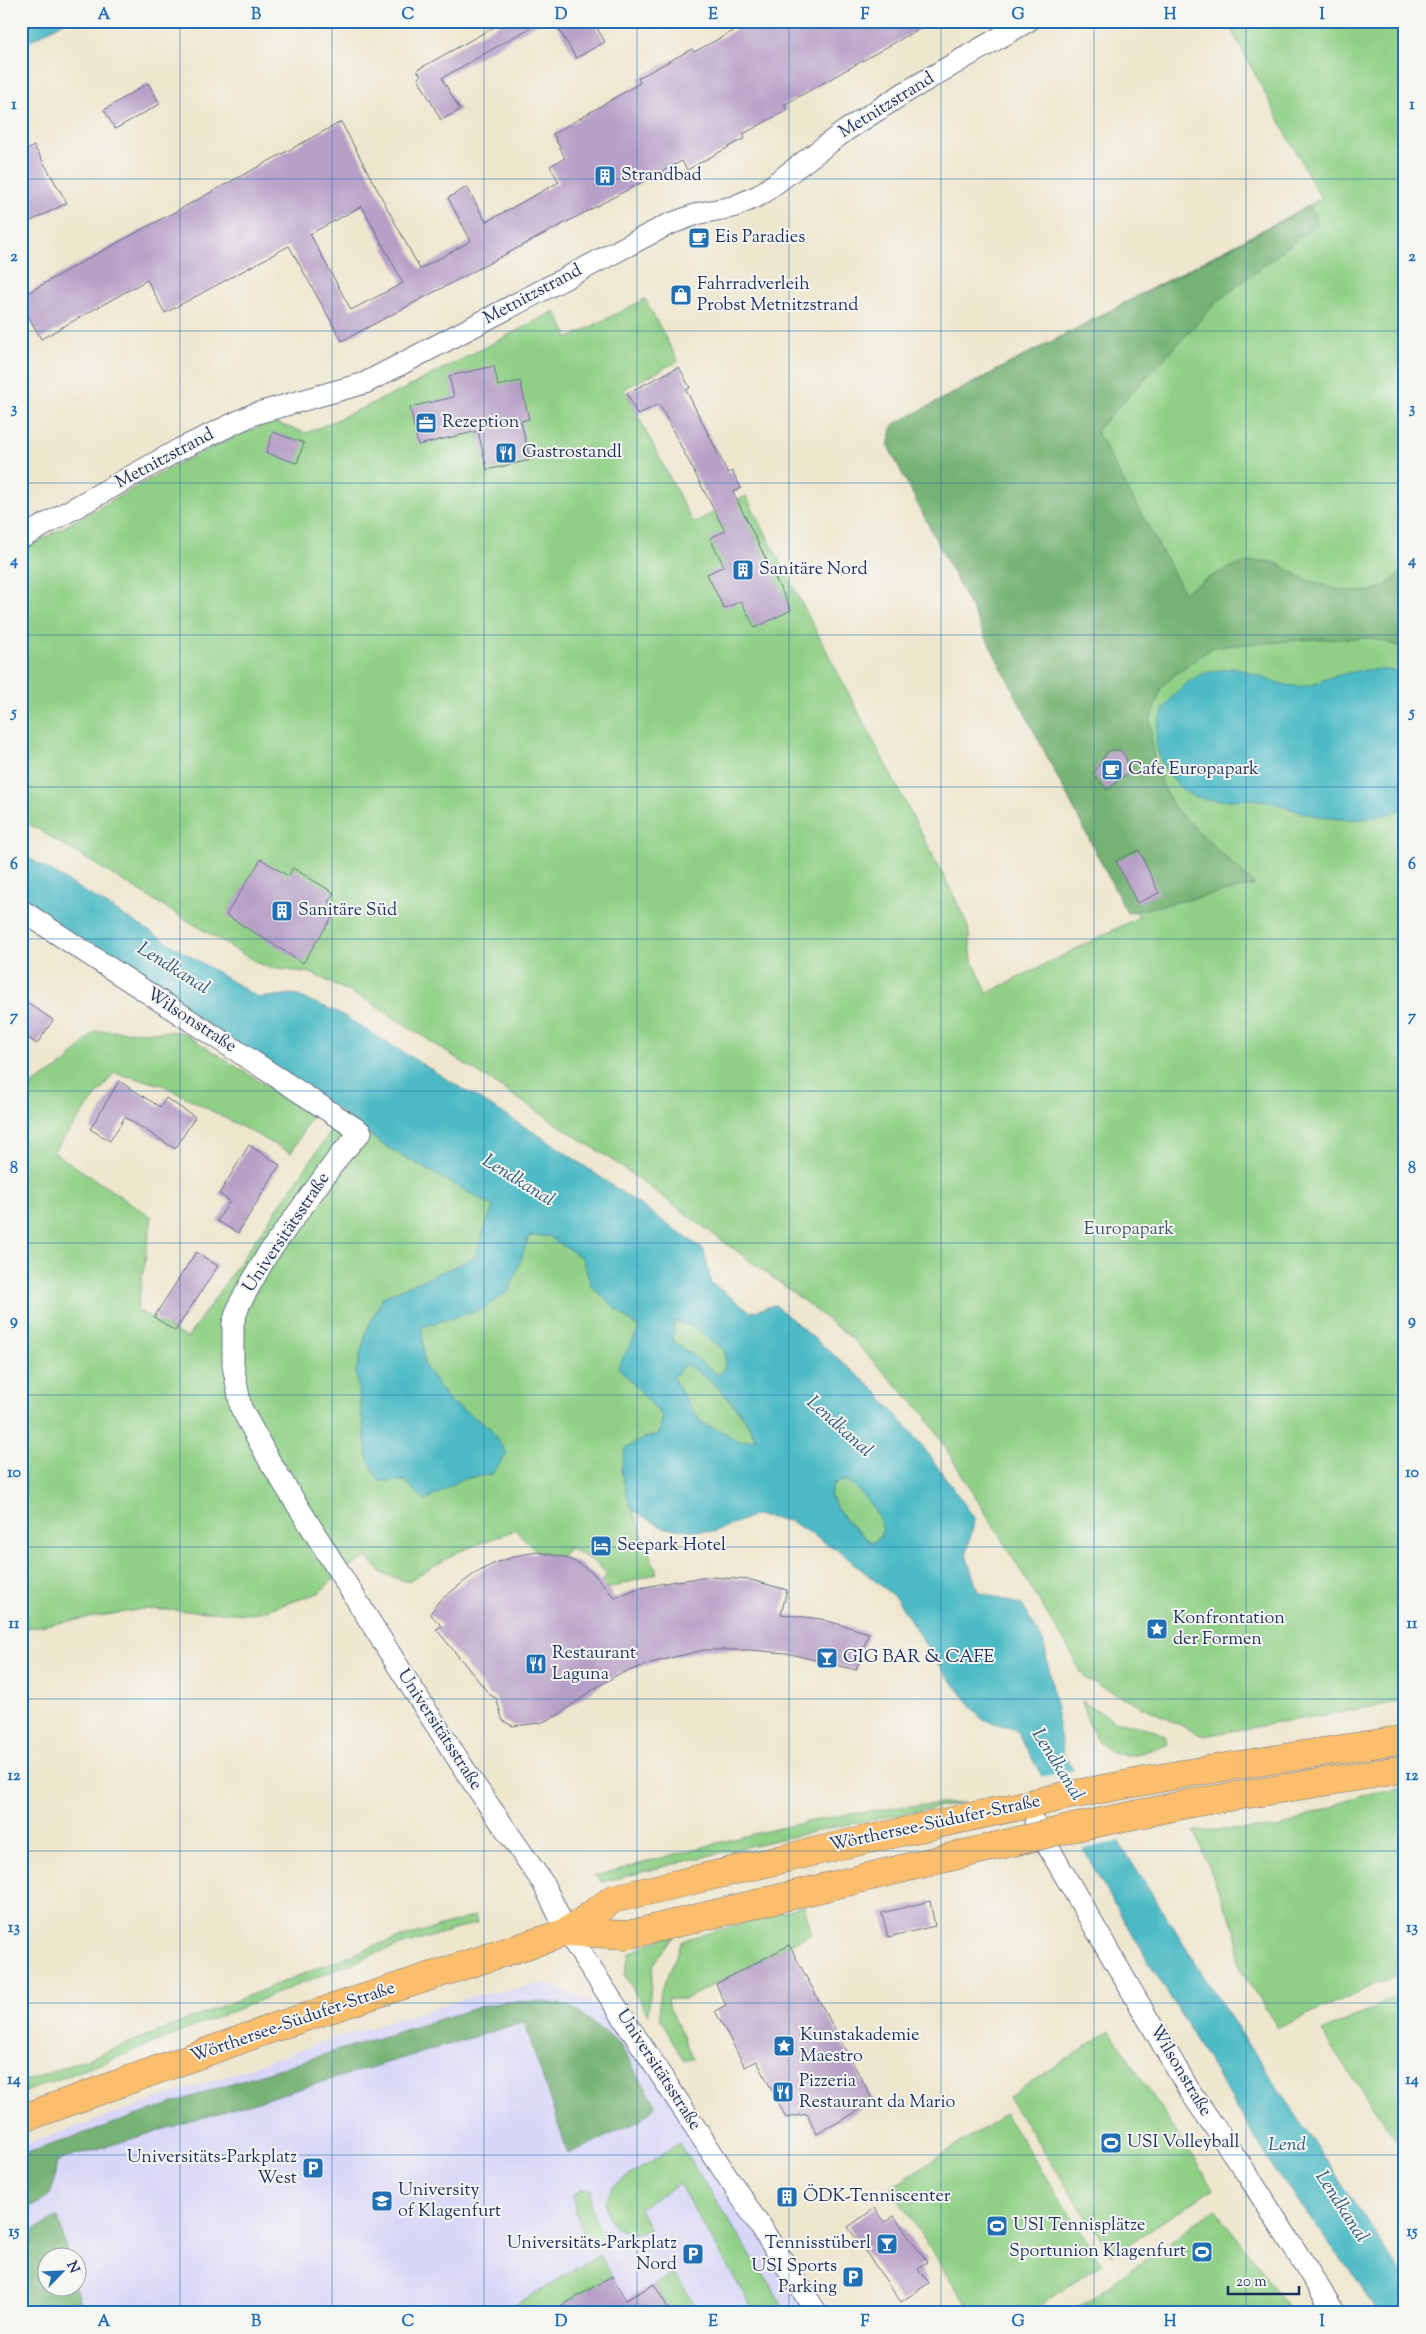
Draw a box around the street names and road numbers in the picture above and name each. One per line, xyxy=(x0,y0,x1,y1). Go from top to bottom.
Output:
street label: Metnitzstrand xyxy=(834,66,940,146)
street label: Metnitzstrand xyxy=(479,258,587,332)
street label: Metnitzstrand xyxy=(111,422,219,496)
street label: Wilsonstraße xyxy=(141,982,241,1060)
street label: Universitätsstraße xyxy=(237,1168,337,1298)
street label: Universitätsstraße xyxy=(390,1664,488,1796)
street label: Wörthersee-Südufer-Straße xyxy=(827,1789,1043,1859)
street label: Wörthersee-Südufer-Straße xyxy=(187,1976,399,2070)
street label: Universitätsstraße xyxy=(609,2004,707,2136)
street label: Wilsonstraße xyxy=(1142,2020,1218,2122)

